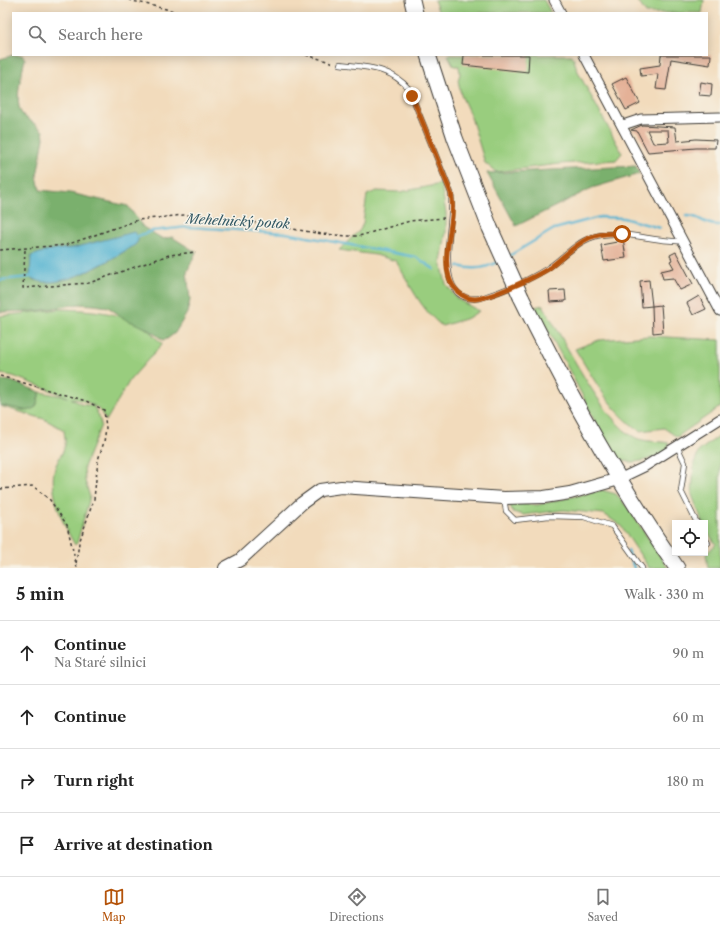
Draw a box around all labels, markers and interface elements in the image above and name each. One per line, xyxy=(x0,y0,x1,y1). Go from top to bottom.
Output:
search box xyxy=(12,12,708,56)
icon: search xyxy=(26,23,48,45)
text: Search here xyxy=(58,25,143,44)
route end xyxy=(403,87,421,105)
water label: Mehelnický potok xyxy=(184,210,290,232)
route start xyxy=(613,225,631,243)
map controls xyxy=(672,520,708,556)
button: locate xyxy=(672,520,708,556)
text: 5 min xyxy=(16,584,64,604)
text: Walk · 330 m xyxy=(624,586,704,602)
text: Continue xyxy=(54,635,126,654)
icon: ahead xyxy=(16,642,38,664)
text: 90 m xyxy=(673,645,704,661)
text: Na Staré silnici xyxy=(54,654,146,670)
icon: ahead xyxy=(16,706,38,728)
text: Continue xyxy=(54,707,126,726)
text: 60 m xyxy=(673,709,704,725)
icon: right xyxy=(16,770,38,792)
text: Turn right xyxy=(54,771,134,790)
text: 180 m xyxy=(667,773,704,789)
icon: arrive xyxy=(16,834,38,856)
text: Arrive at destination xyxy=(54,835,213,854)
tab: Map xyxy=(102,886,126,924)
tab: Directions xyxy=(329,886,384,924)
tab: Saved xyxy=(588,886,618,924)

